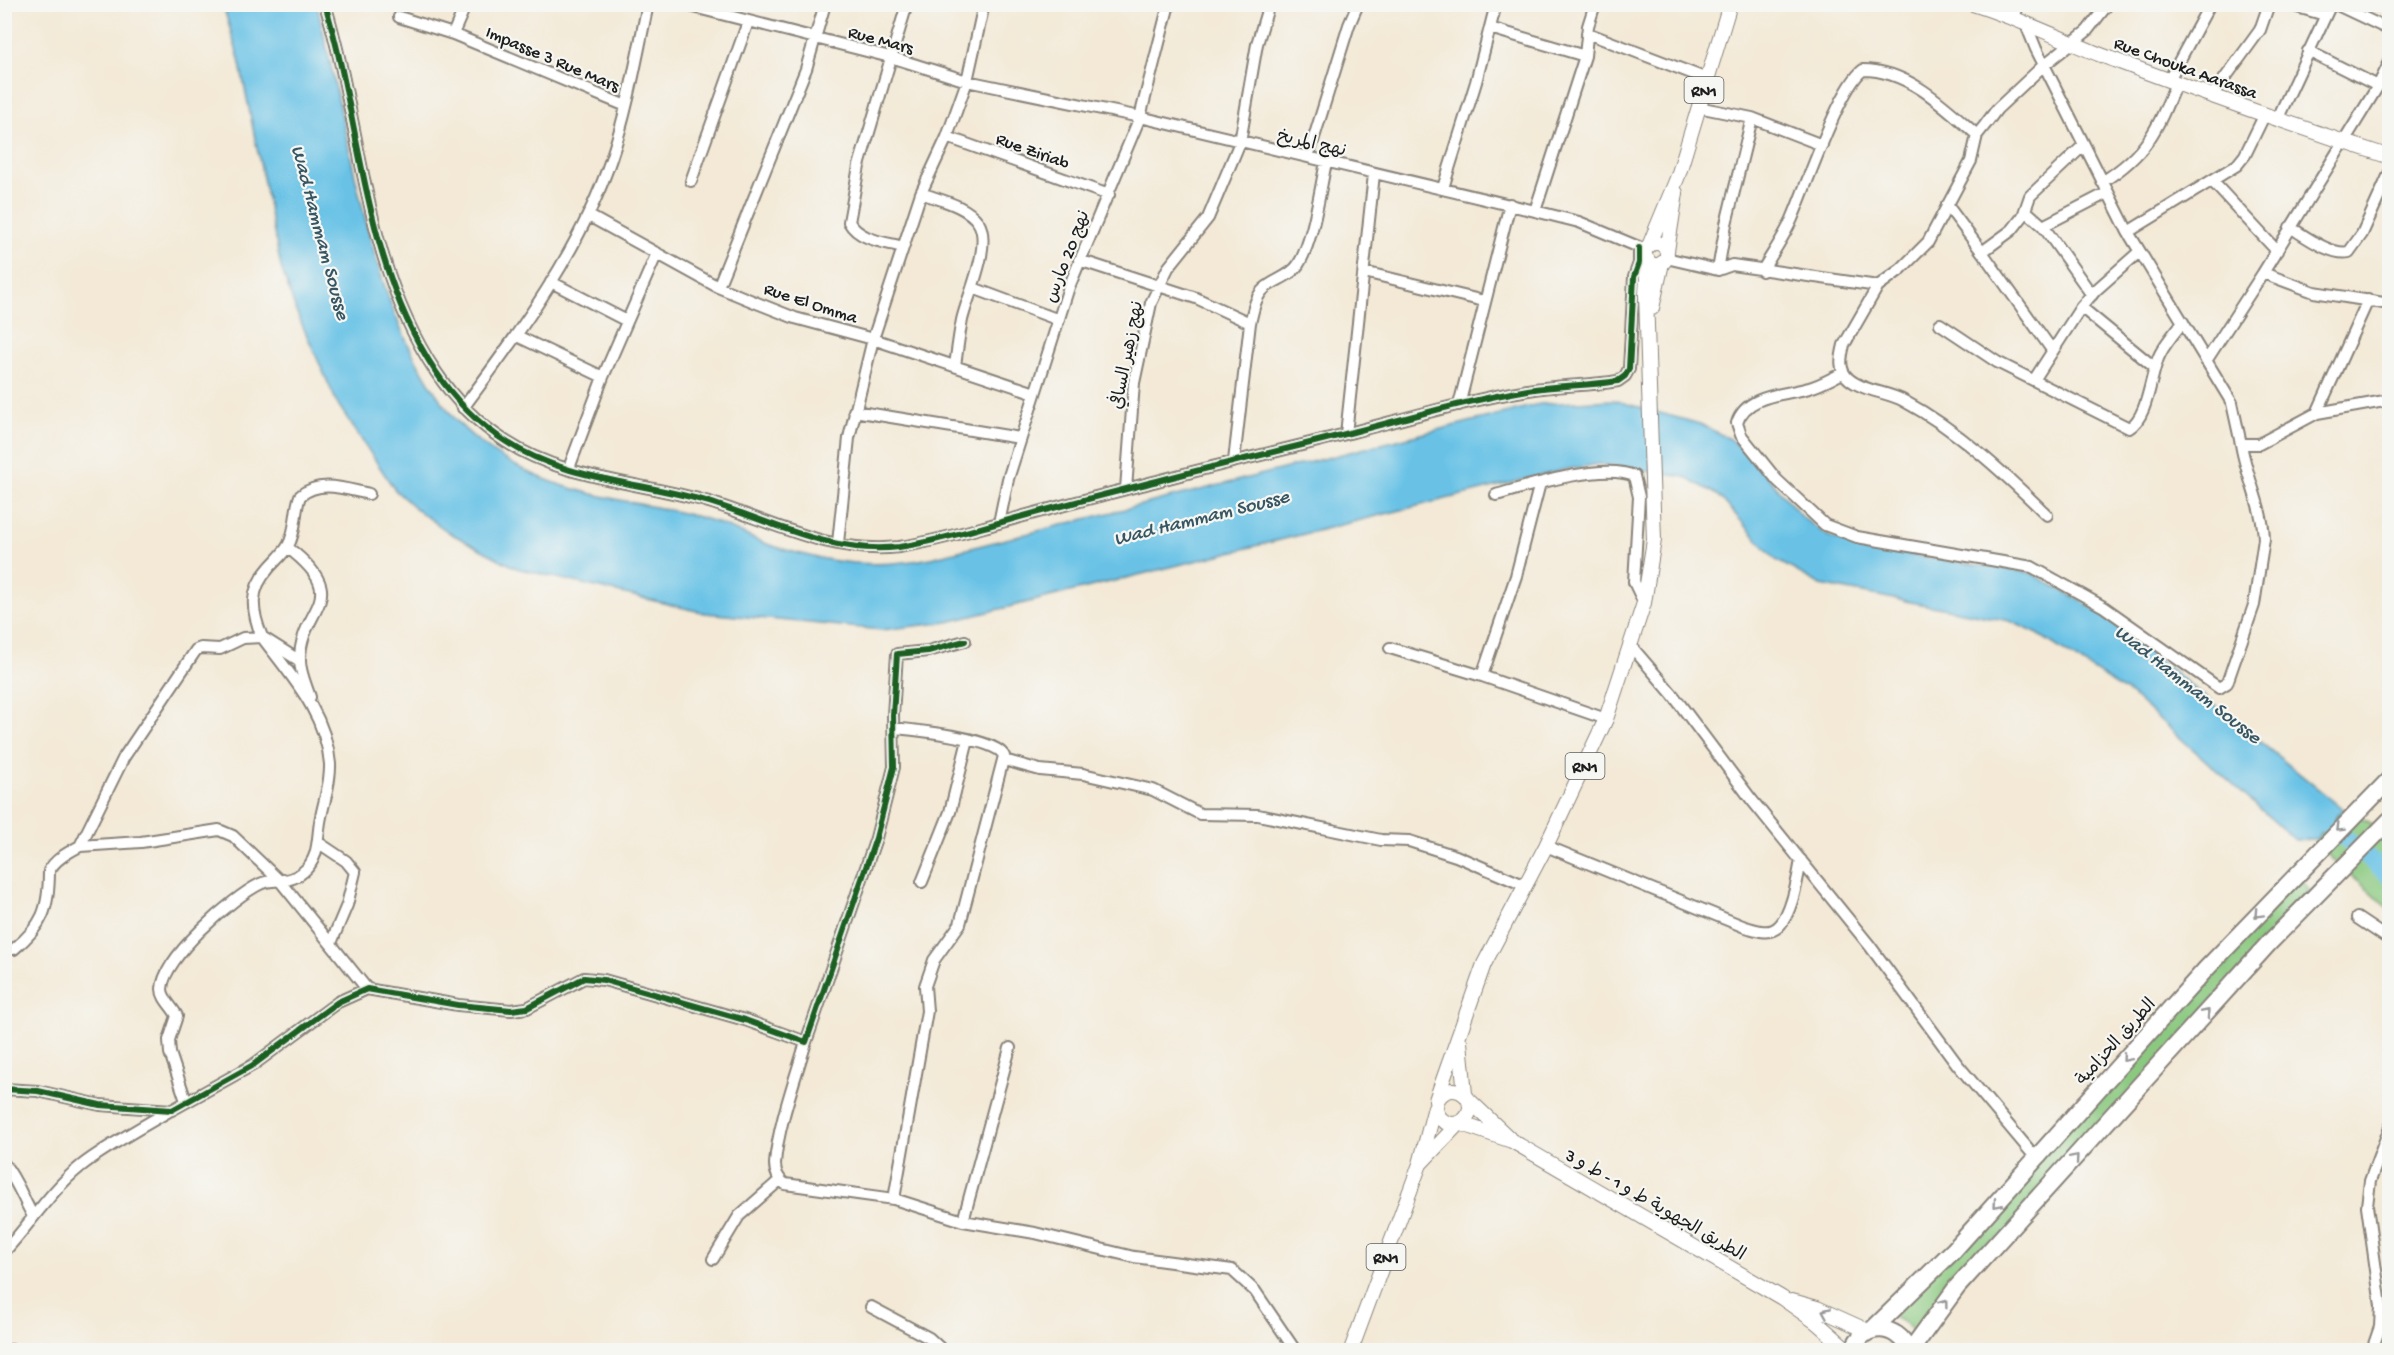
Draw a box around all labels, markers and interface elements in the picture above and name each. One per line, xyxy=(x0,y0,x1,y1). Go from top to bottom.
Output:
street label: Impasse 3 Rue Mars xyxy=(482,23,623,98)
street label: Rue Mars xyxy=(845,23,917,61)
street label: Rue Chouka Aarassa xyxy=(2111,34,2261,105)
road number: RN1 xyxy=(1684,77,1724,103)
street label: نهج المريخ xyxy=(1275,126,1348,163)
street label: Rue Ziriab xyxy=(992,129,1072,176)
water label: Wad Hammam Sousse xyxy=(284,143,353,323)
street label: نهج 20 مارس xyxy=(1041,208,1096,306)
street label: Rue El Omma xyxy=(761,279,861,330)
street label: نهج زهير السافي xyxy=(1104,299,1149,411)
water label: Wad Hammam Sousse xyxy=(1112,486,1292,552)
water label: Wad Hammam Sousse xyxy=(2109,621,2265,751)
road number: RN1 xyxy=(1566,753,1604,779)
one-way arrow xyxy=(2337,821,2348,832)
one-way arrow xyxy=(2254,908,2265,918)
street label: الطريق الحزامية xyxy=(2072,995,2161,1091)
one-way arrow xyxy=(2199,1010,2210,1020)
one-way arrow xyxy=(2122,1051,2133,1062)
street label: الطريق الجهوية ط و 1 - ط و 3 xyxy=(1560,1145,1749,1266)
one-way arrow xyxy=(2068,1154,2079,1165)
one-way arrow xyxy=(1993,1197,2004,1208)
road number: RN1 xyxy=(1366,1244,1406,1270)
one-way arrow xyxy=(1937,1298,1948,1309)
one-way arrow xyxy=(1821,1307,1832,1319)

